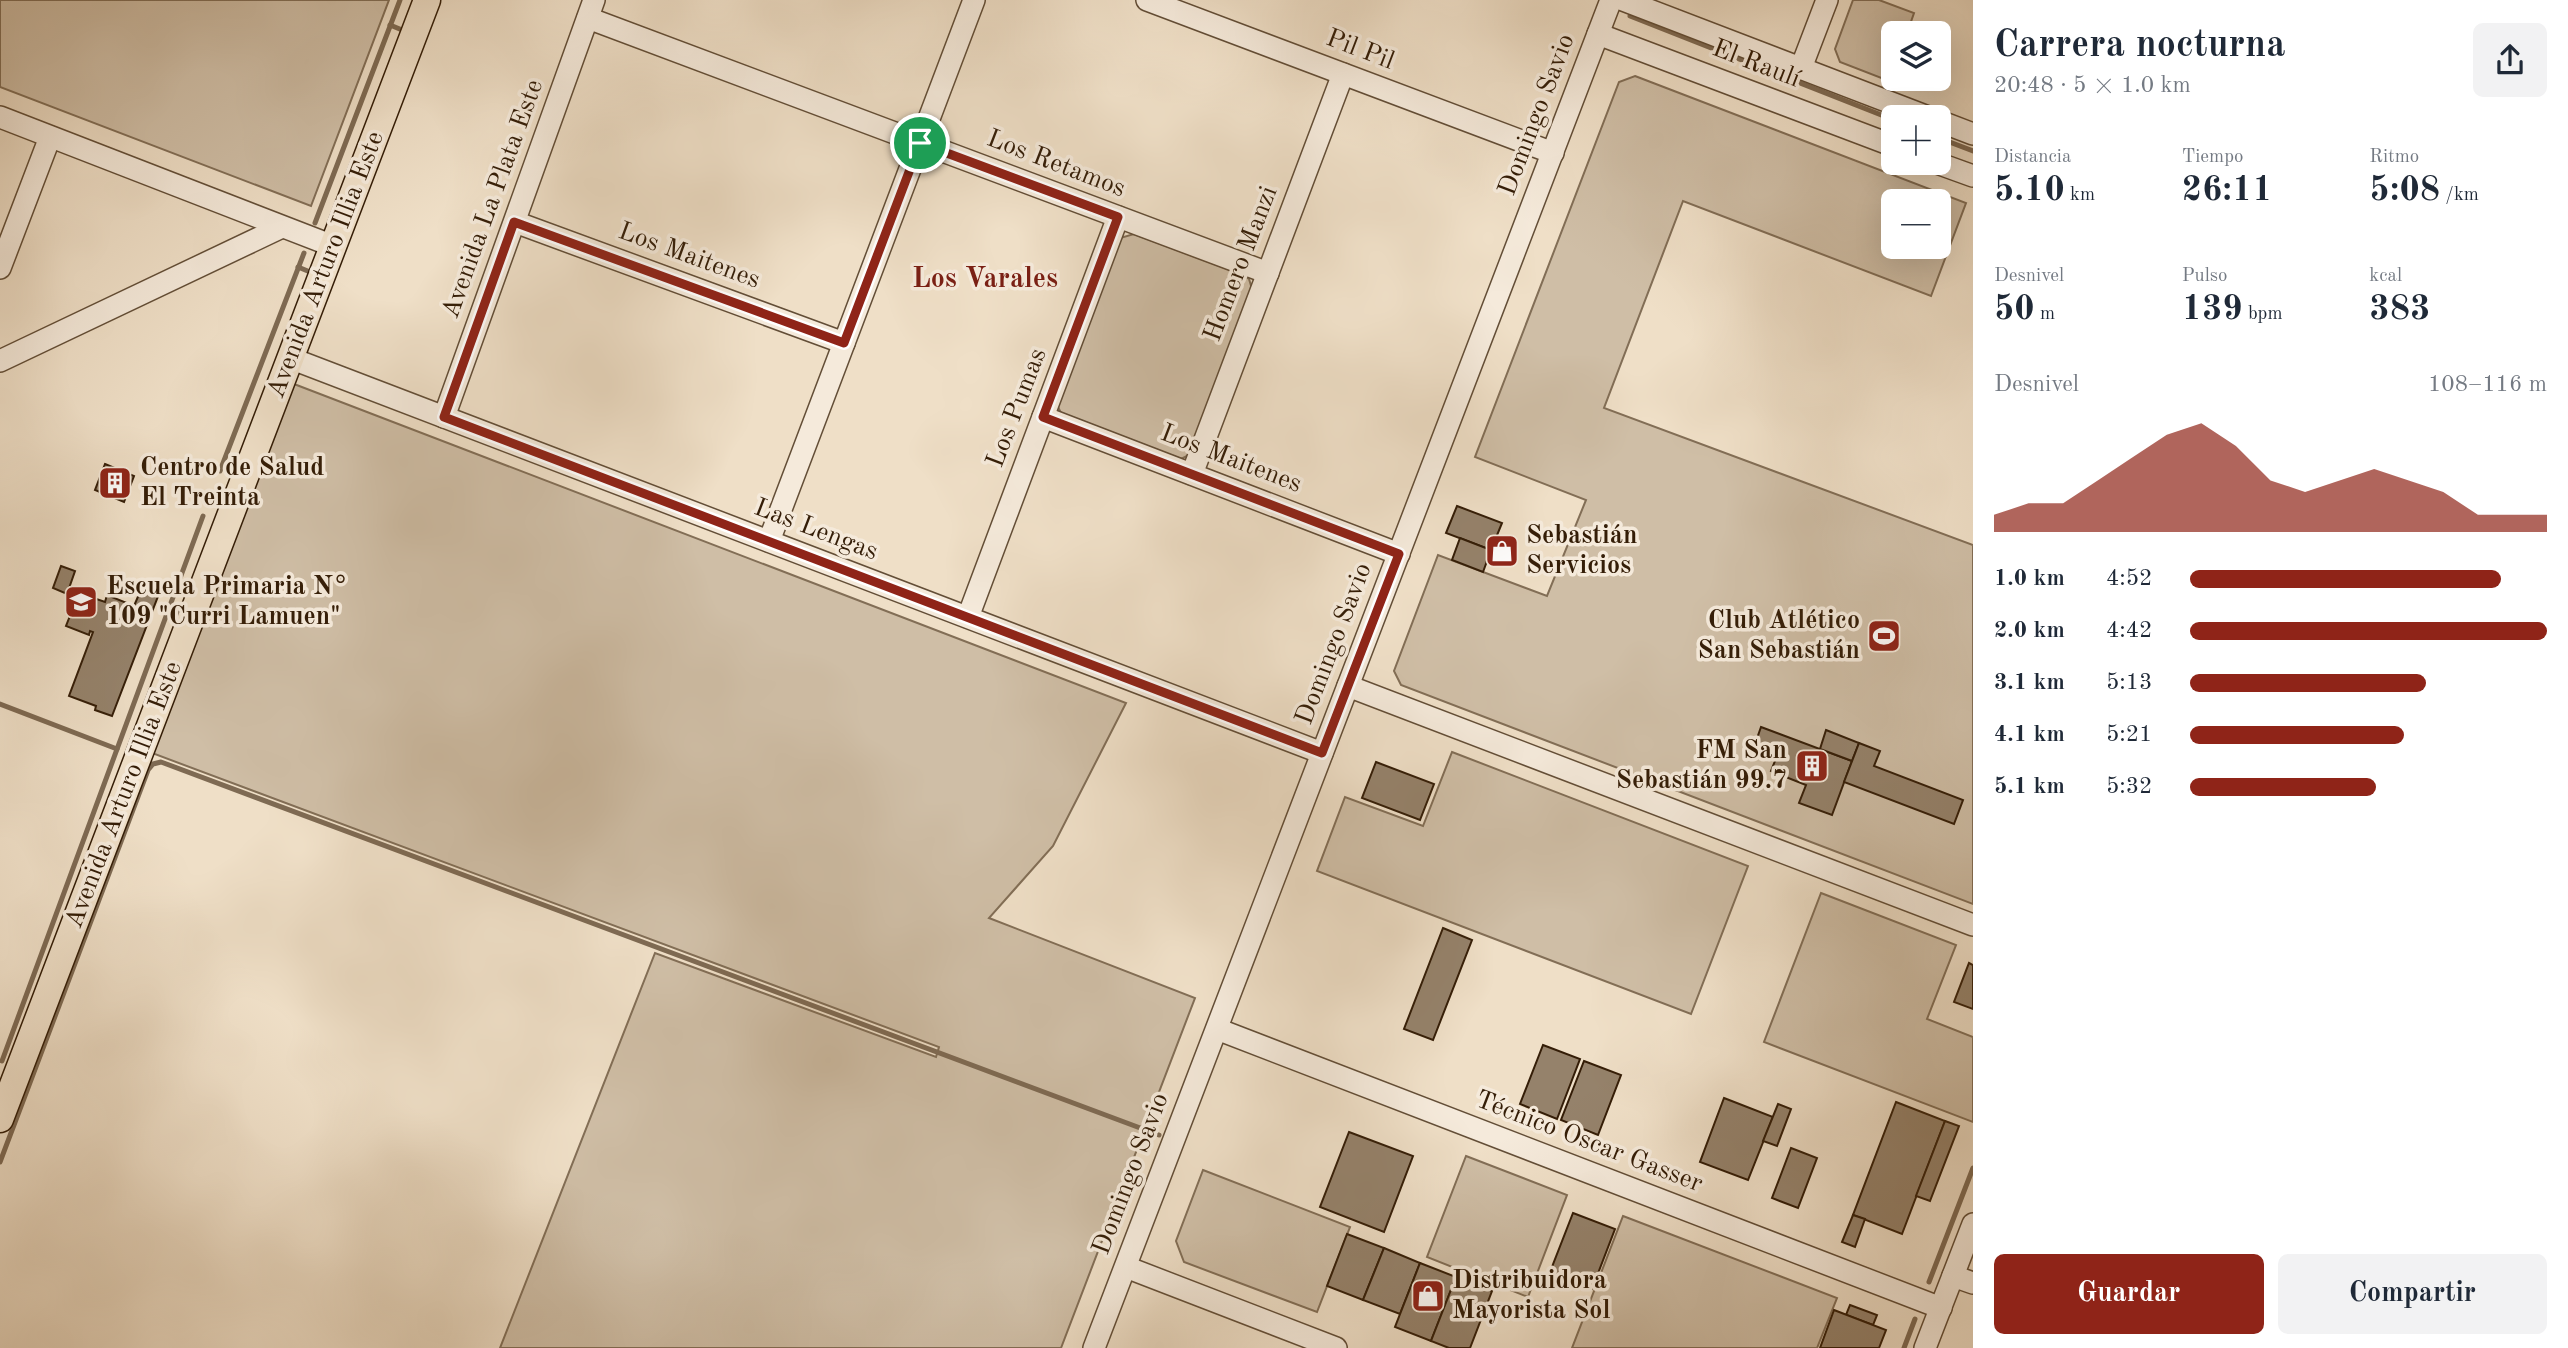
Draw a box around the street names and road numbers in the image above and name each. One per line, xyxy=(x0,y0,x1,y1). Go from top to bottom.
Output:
street label: Pil Pil xyxy=(1322,25,1398,75)
street label: Domingo Savio xyxy=(1494,31,1580,199)
street label: El Raulí xyxy=(1709,35,1804,93)
street label: Avenida La Plata Este xyxy=(438,76,548,322)
street label: Los Retamos xyxy=(983,126,1129,202)
street label: Avenida Arturo Illia Este xyxy=(263,128,389,402)
street label: Homero Manzi xyxy=(1199,183,1283,345)
street label: Los Maitenes xyxy=(615,218,763,294)
street label: Los Pumas xyxy=(982,345,1052,471)
street label: Los Maitenes xyxy=(1157,420,1305,498)
street label: Las Lengas xyxy=(750,494,882,566)
street label: Domingo Savio xyxy=(1291,560,1377,728)
street label: Avenida Arturo Illia Este xyxy=(61,658,187,932)
street label: Técnico Oscar Gasser xyxy=(1472,1087,1706,1197)
street label: Domingo Savio xyxy=(1088,1090,1174,1258)

